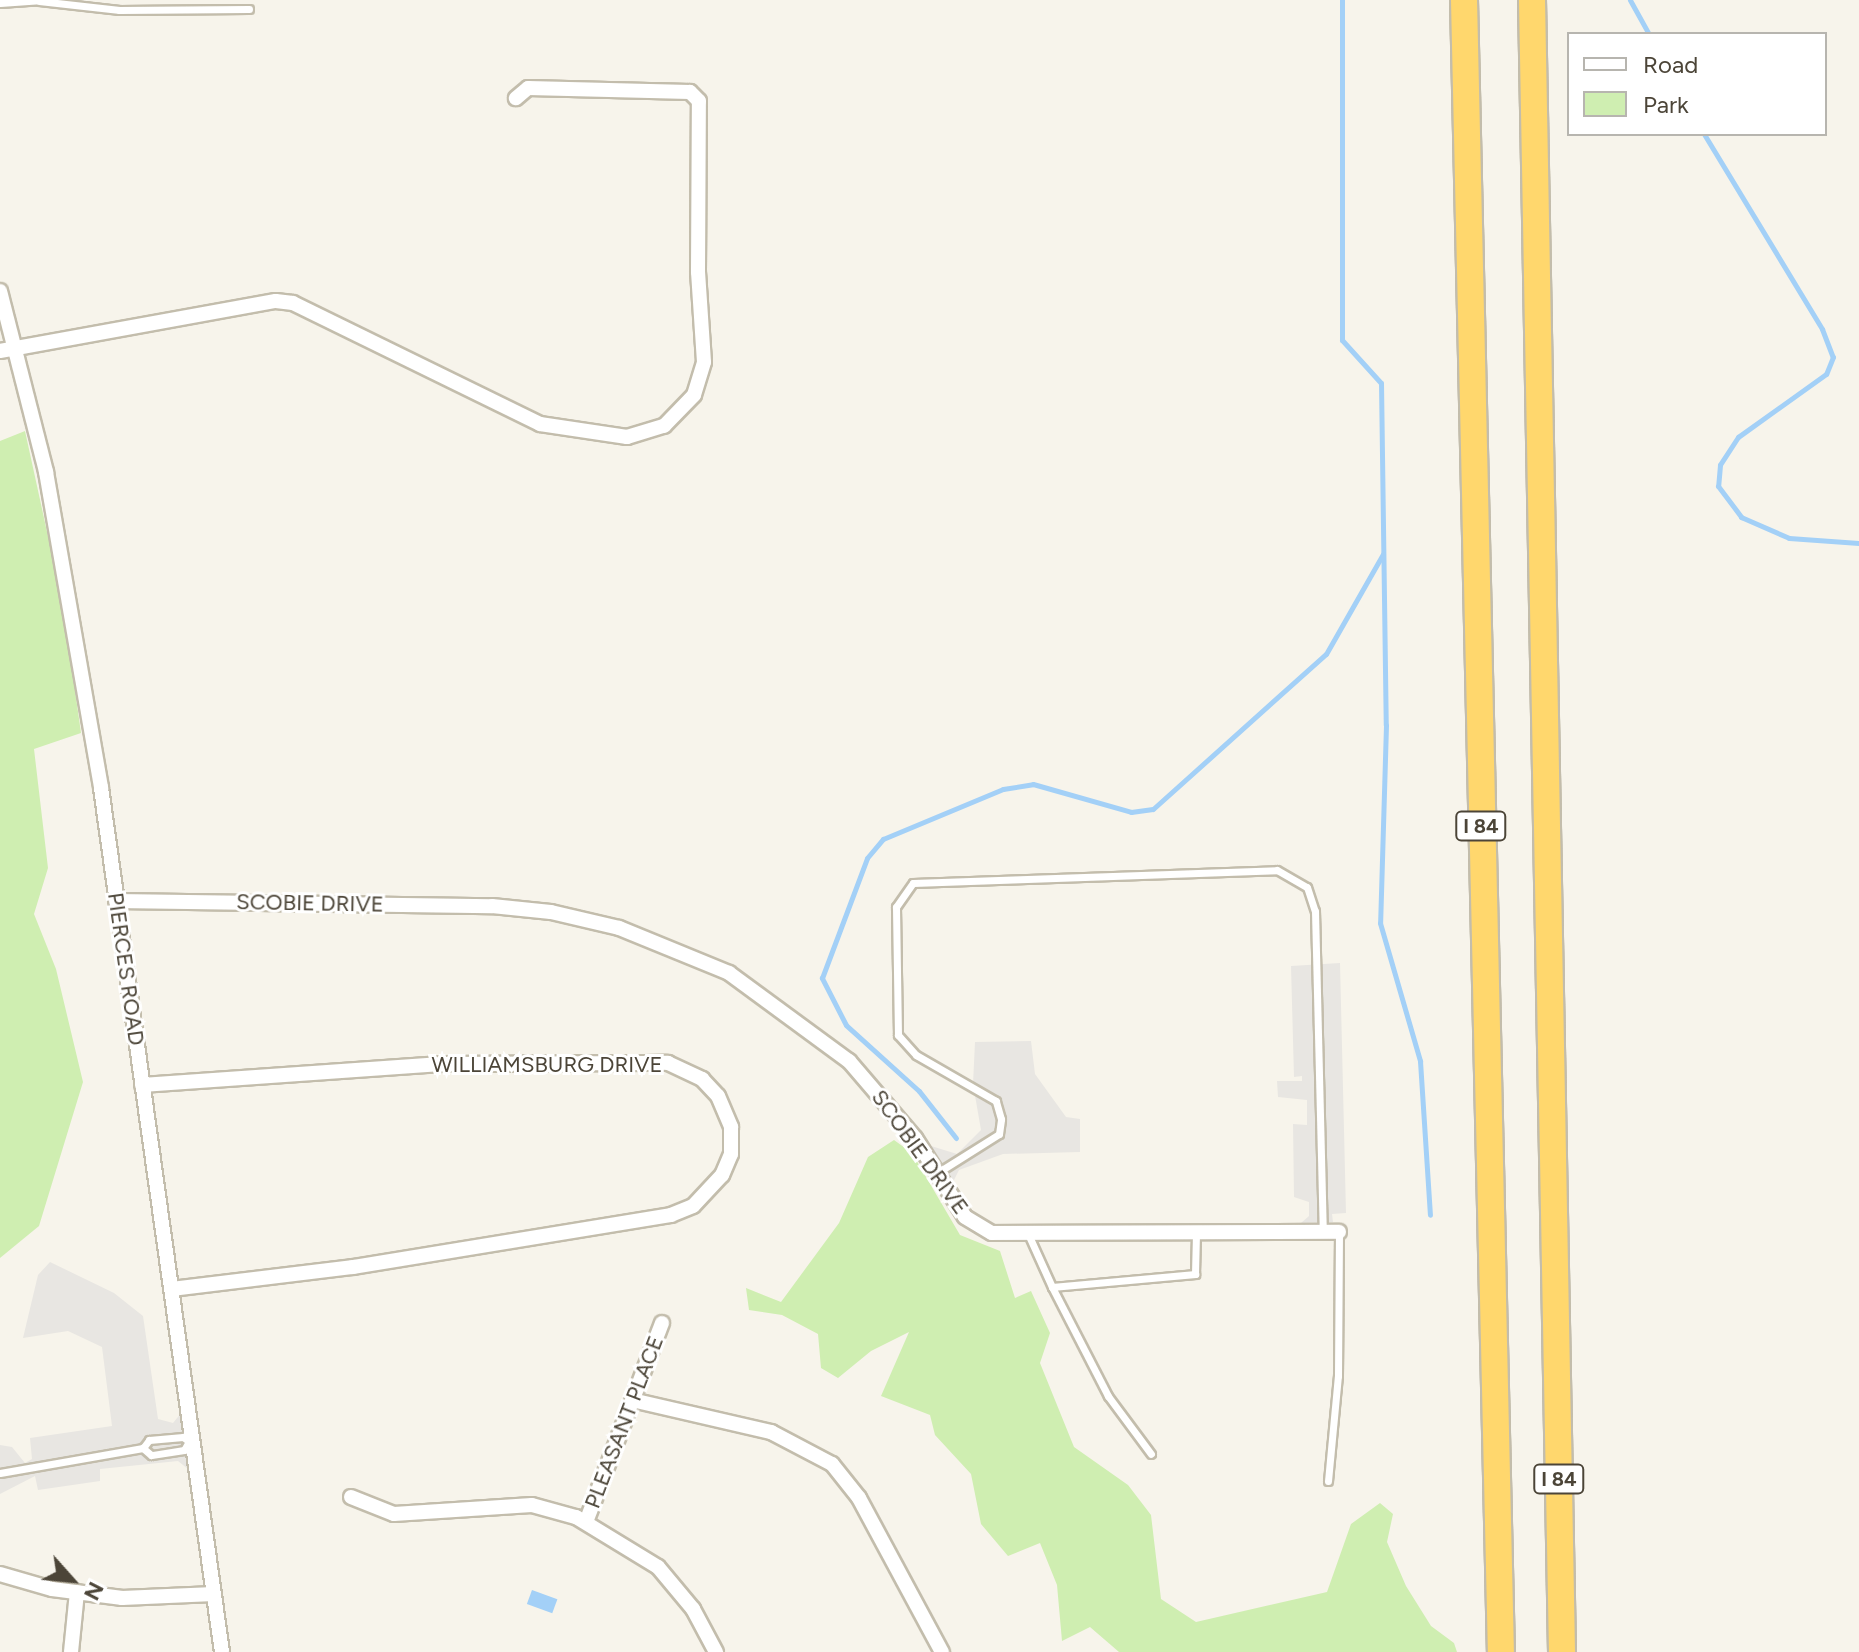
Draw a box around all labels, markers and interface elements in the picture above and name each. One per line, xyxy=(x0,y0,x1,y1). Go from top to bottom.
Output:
legend xyxy=(1567,32,1827,136)
text: Road xyxy=(1643,50,1698,79)
text: Park xyxy=(1643,90,1689,119)
road number: I 84 xyxy=(1455,810,1507,842)
street label: SCOBIE DRIVE xyxy=(236,889,384,917)
street label: PIERCES ROAD xyxy=(102,891,150,1047)
street label: WILLIAMSBURG DRIVE xyxy=(432,1052,662,1078)
street label: SCOBIE DRIVE xyxy=(866,1085,974,1219)
street label: PLEASANT PLACE xyxy=(579,1332,669,1512)
road number: I 84 xyxy=(1533,1463,1585,1495)
north arrow xyxy=(32,1540,112,1620)
text: N xyxy=(78,1577,110,1605)

